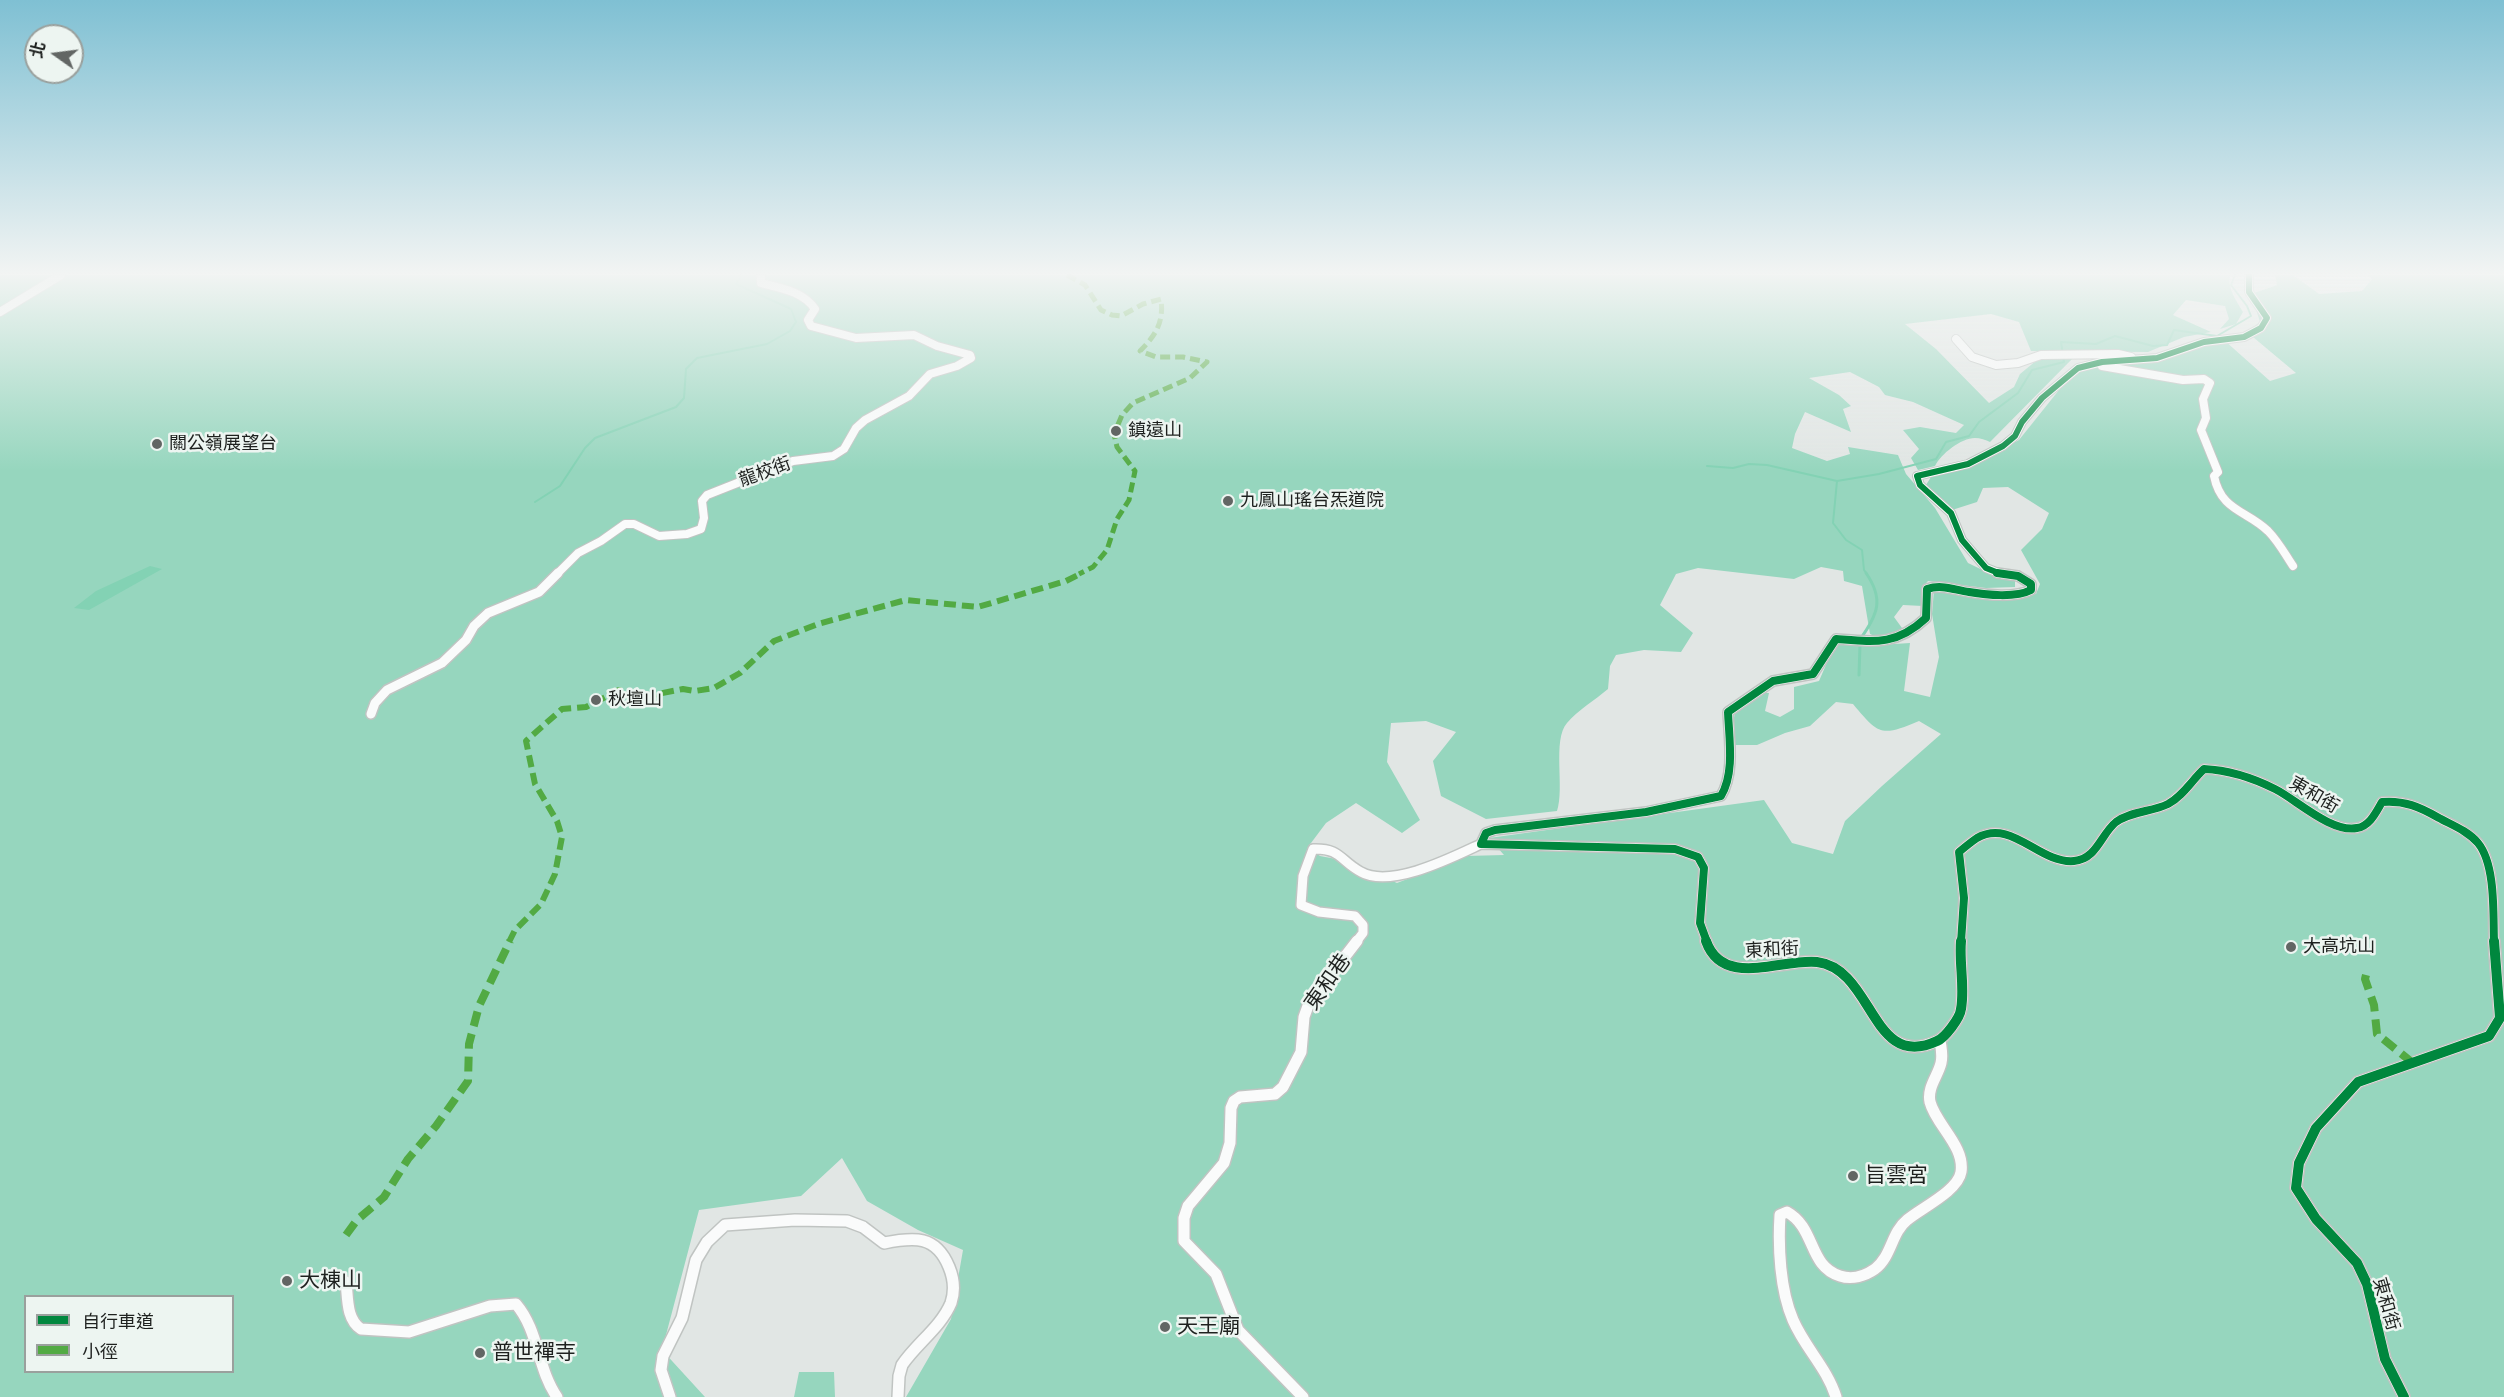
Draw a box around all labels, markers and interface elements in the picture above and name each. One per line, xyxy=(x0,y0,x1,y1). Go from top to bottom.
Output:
north arrow xyxy=(24,24,84,84)
text: 北 xyxy=(29,40,48,60)
place label: 鎮遠山 xyxy=(1128,420,1182,442)
marker: 鎮遠山 xyxy=(1109,424,1123,438)
place label: 關公嶺展望台 xyxy=(169,433,277,455)
marker: 關公嶺展望台 xyxy=(150,437,164,451)
street label: 龍校街 xyxy=(736,453,794,491)
place label: 九鳳山瑤台炁道院 xyxy=(1240,490,1384,512)
marker: 九鳳山瑤台炁道院 xyxy=(1221,494,1235,508)
place label: 秋壇山 xyxy=(608,689,662,711)
marker: 秋壇山 xyxy=(589,693,603,707)
street label: 東和街 xyxy=(2285,772,2343,818)
place label: 大高坑山 xyxy=(2303,936,2375,958)
street label: 東和街 xyxy=(1744,938,1800,962)
marker: 大高坑山 xyxy=(2284,940,2298,954)
street label: 東和巷 xyxy=(1300,949,1356,1015)
place label: 旨雲宮 xyxy=(1865,1163,1928,1189)
marker: 旨雲宮 xyxy=(1846,1169,1860,1183)
place label: 大棟山 xyxy=(299,1268,362,1294)
marker: 大棟山 xyxy=(280,1274,294,1288)
street label: 東和街 xyxy=(2368,1275,2404,1333)
legend xyxy=(24,1295,234,1373)
text: 自行車道 xyxy=(82,1314,154,1332)
place label: 天王廟 xyxy=(1177,1314,1240,1340)
marker: 天王廟 xyxy=(1158,1320,1172,1334)
place label: 普世禪寺 xyxy=(492,1340,576,1366)
text: 小徑 xyxy=(82,1344,118,1362)
marker: 普世禪寺 xyxy=(473,1346,487,1360)

